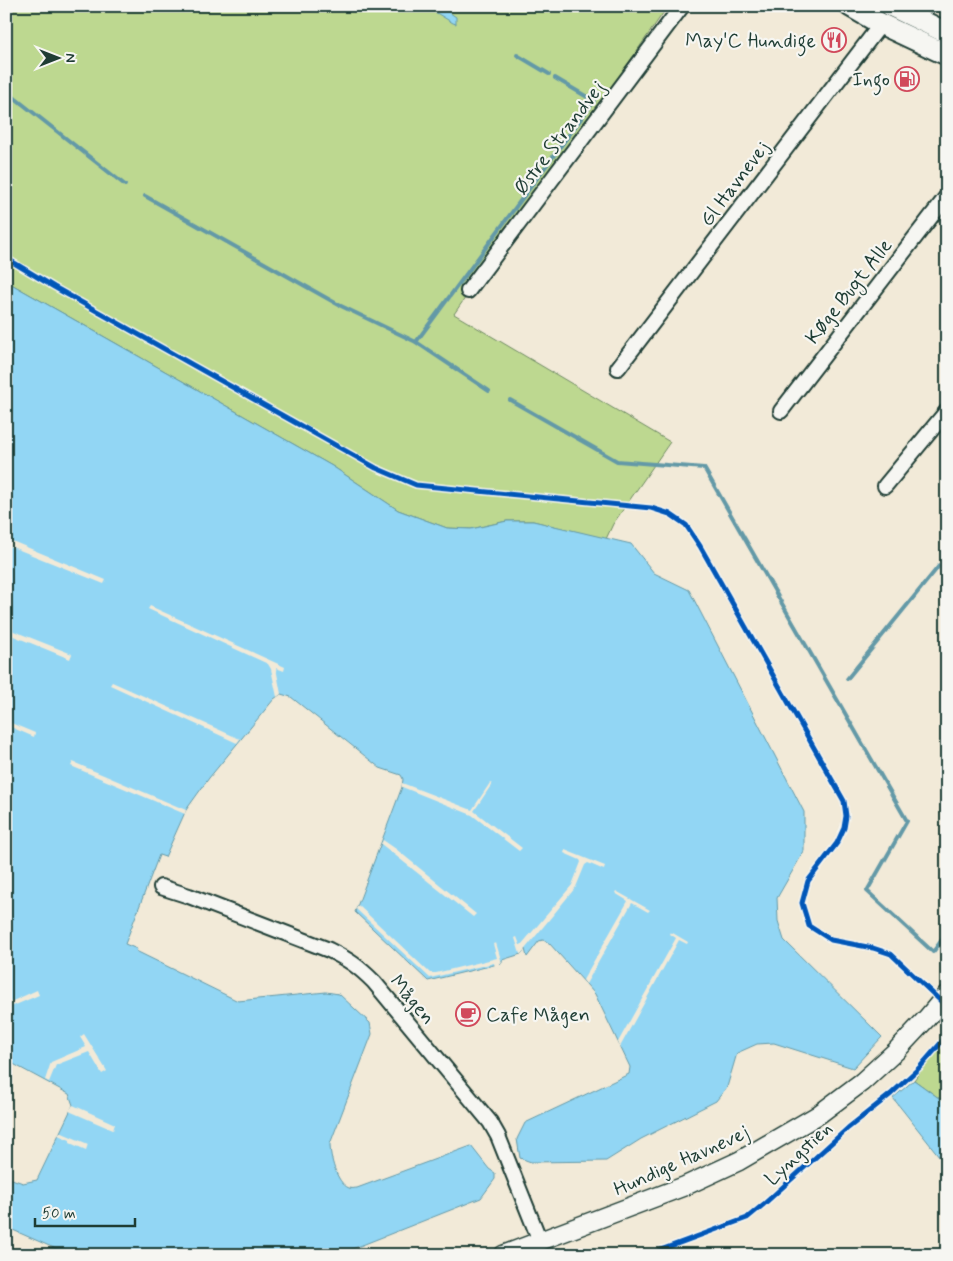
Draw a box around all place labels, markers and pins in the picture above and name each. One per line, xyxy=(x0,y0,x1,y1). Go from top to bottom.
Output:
restaurant icon: May'C Hundige xyxy=(821,27,847,53)
place label: May'C Hundige xyxy=(685,28,816,57)
fuel station icon: Ingo xyxy=(894,66,920,92)
place label: Ingo xyxy=(852,67,890,96)
cafe icon: Cafe Mågen xyxy=(455,1001,481,1027)
place label: Cafe Mågen xyxy=(486,1002,590,1029)

